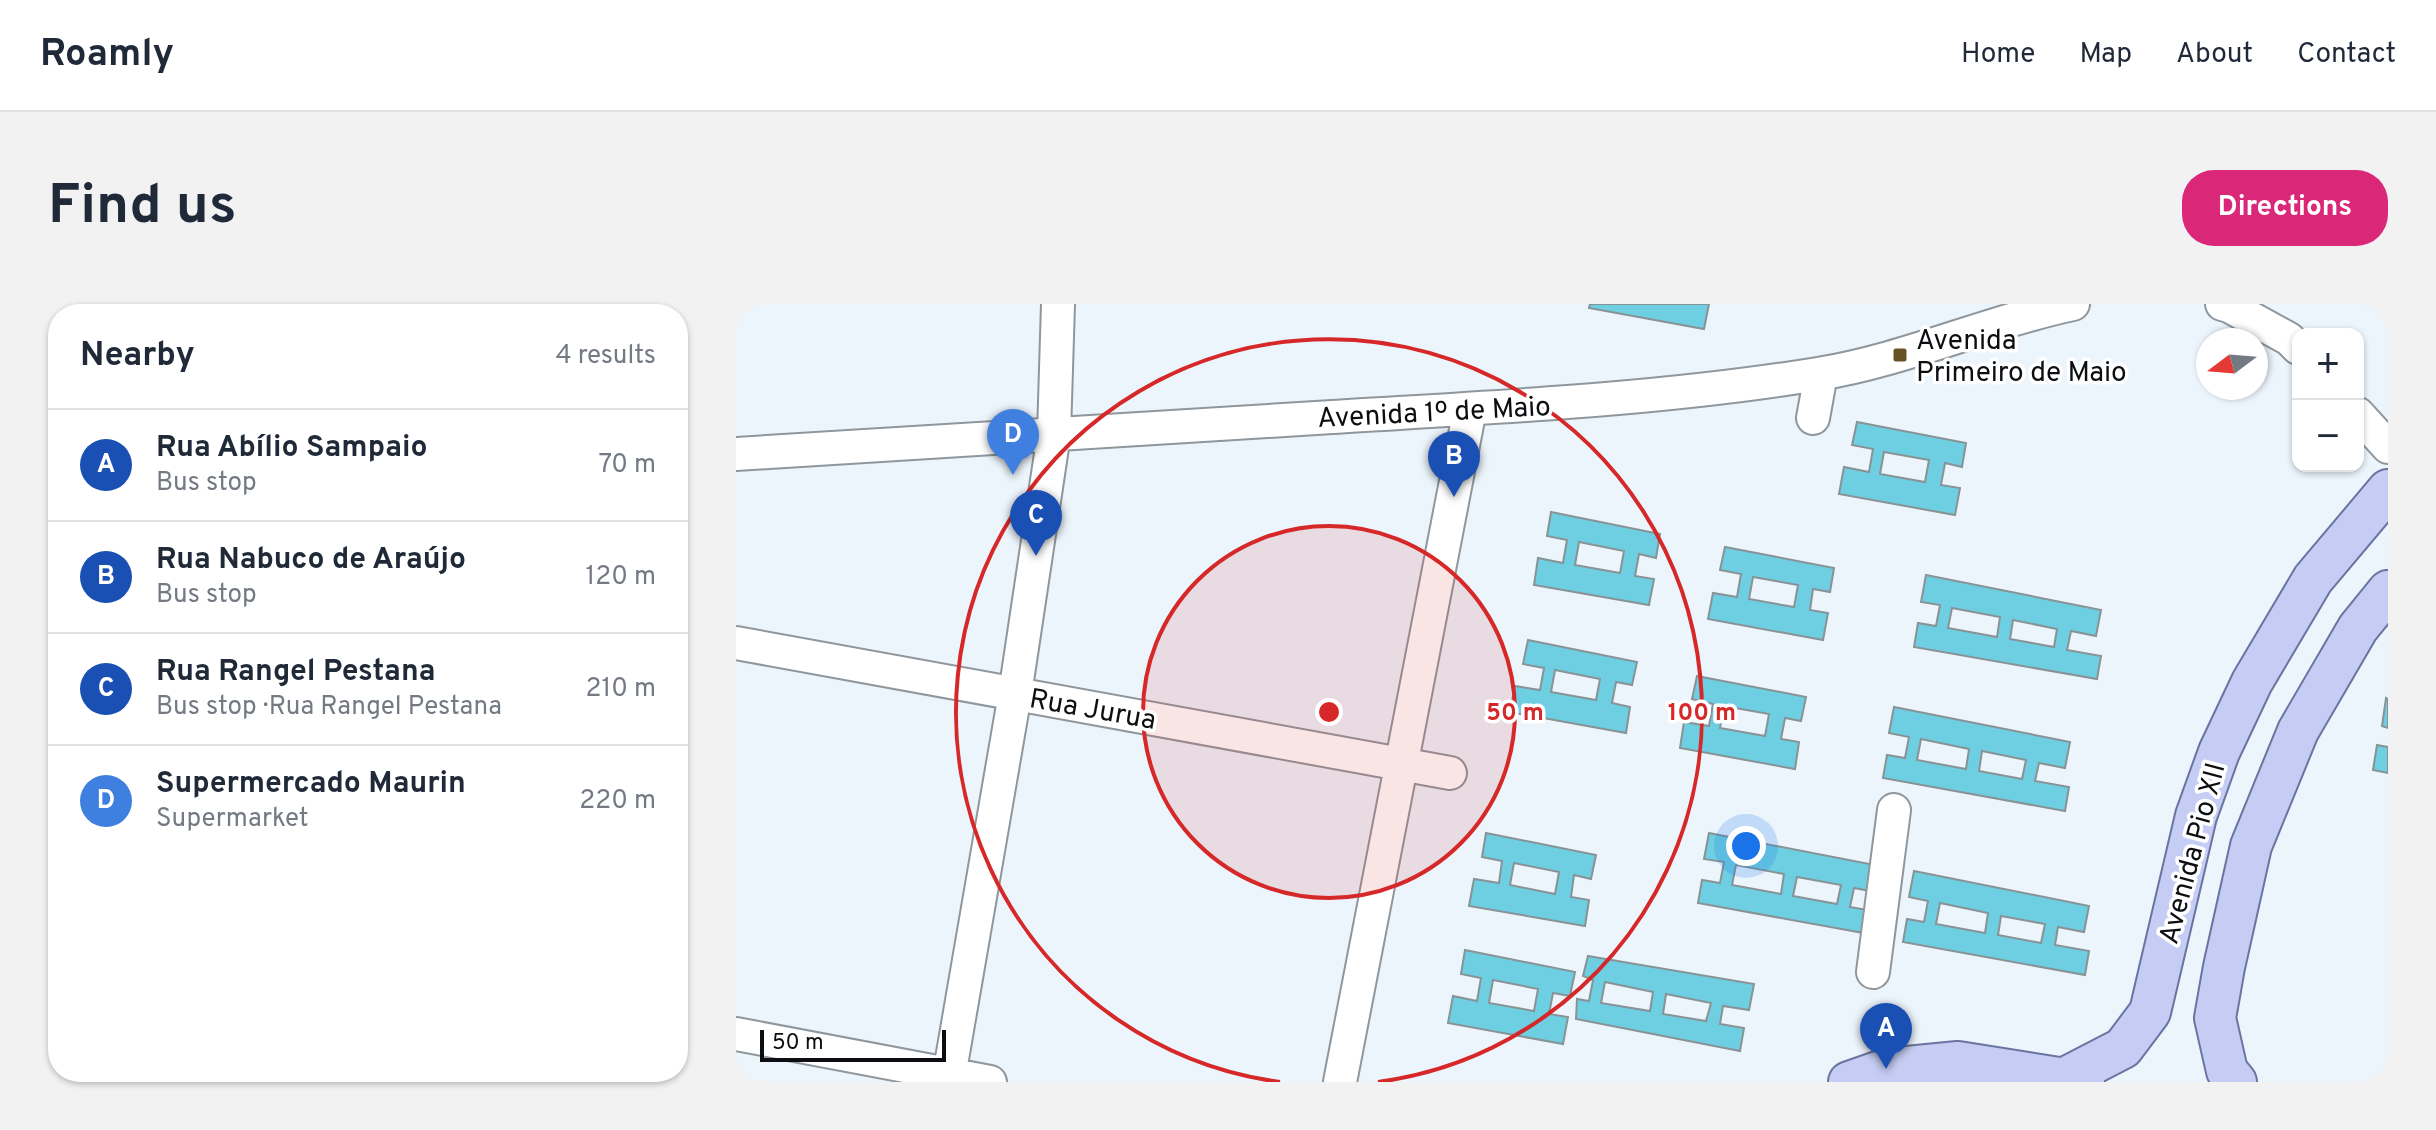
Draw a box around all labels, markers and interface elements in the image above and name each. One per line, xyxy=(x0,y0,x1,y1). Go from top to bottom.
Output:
text: Roamly xyxy=(40,31,174,80)
text: Home xyxy=(1961,37,2035,73)
text: Map xyxy=(2079,37,2132,73)
text: About xyxy=(2176,37,2253,73)
text: Contact xyxy=(2297,37,2396,73)
button: Directions xyxy=(2182,170,2388,246)
text: Find us xyxy=(48,173,237,243)
place label: Avenida Primeiro de Maio xyxy=(1916,324,2127,392)
north arrow xyxy=(2196,328,2268,400)
map controls xyxy=(2292,328,2364,472)
button: + xyxy=(2292,328,2364,400)
text: Nearby xyxy=(80,335,195,378)
text: 4 results xyxy=(555,340,656,373)
marker: Avenida Primeiro de Maio xyxy=(1891,346,1909,364)
street label: Avenida 1º de Maio xyxy=(1317,390,1552,438)
button: − xyxy=(2292,400,2364,472)
pin: D xyxy=(987,409,1039,475)
text: Rua Abílio Sampaio xyxy=(156,430,427,467)
pin: B xyxy=(1428,431,1480,497)
text: A xyxy=(97,449,115,482)
text: 70 m xyxy=(598,449,656,482)
text: Bus stop xyxy=(156,467,257,500)
pin: C xyxy=(1010,490,1062,556)
text: Rua Nabuco de Araújo xyxy=(156,542,466,579)
text: B xyxy=(97,561,115,594)
text: 120 m xyxy=(586,561,656,594)
text: Bus stop xyxy=(156,579,257,612)
text: Rua Rangel Pestana xyxy=(156,654,435,691)
text: C xyxy=(98,673,114,706)
text: 210 m xyxy=(586,673,656,706)
street label: Rua Jurua xyxy=(1026,682,1159,740)
text: Bus stop · Rua Rangel Pestana xyxy=(156,691,502,724)
centre of rings xyxy=(1315,698,1343,726)
text: 50 m xyxy=(1486,699,1544,729)
text: 100 m xyxy=(1668,699,1736,729)
street label: Avenida Pio XII xyxy=(2152,759,2235,948)
text: Supermercado Maurin xyxy=(156,766,466,803)
text: D xyxy=(97,785,115,818)
text: 220 m xyxy=(579,785,656,818)
text: Supermarket xyxy=(156,803,308,836)
your location xyxy=(1726,826,1766,866)
pin: A xyxy=(1860,1003,1912,1069)
scale bar xyxy=(760,1026,946,1062)
text: 50 m xyxy=(772,1030,824,1057)

